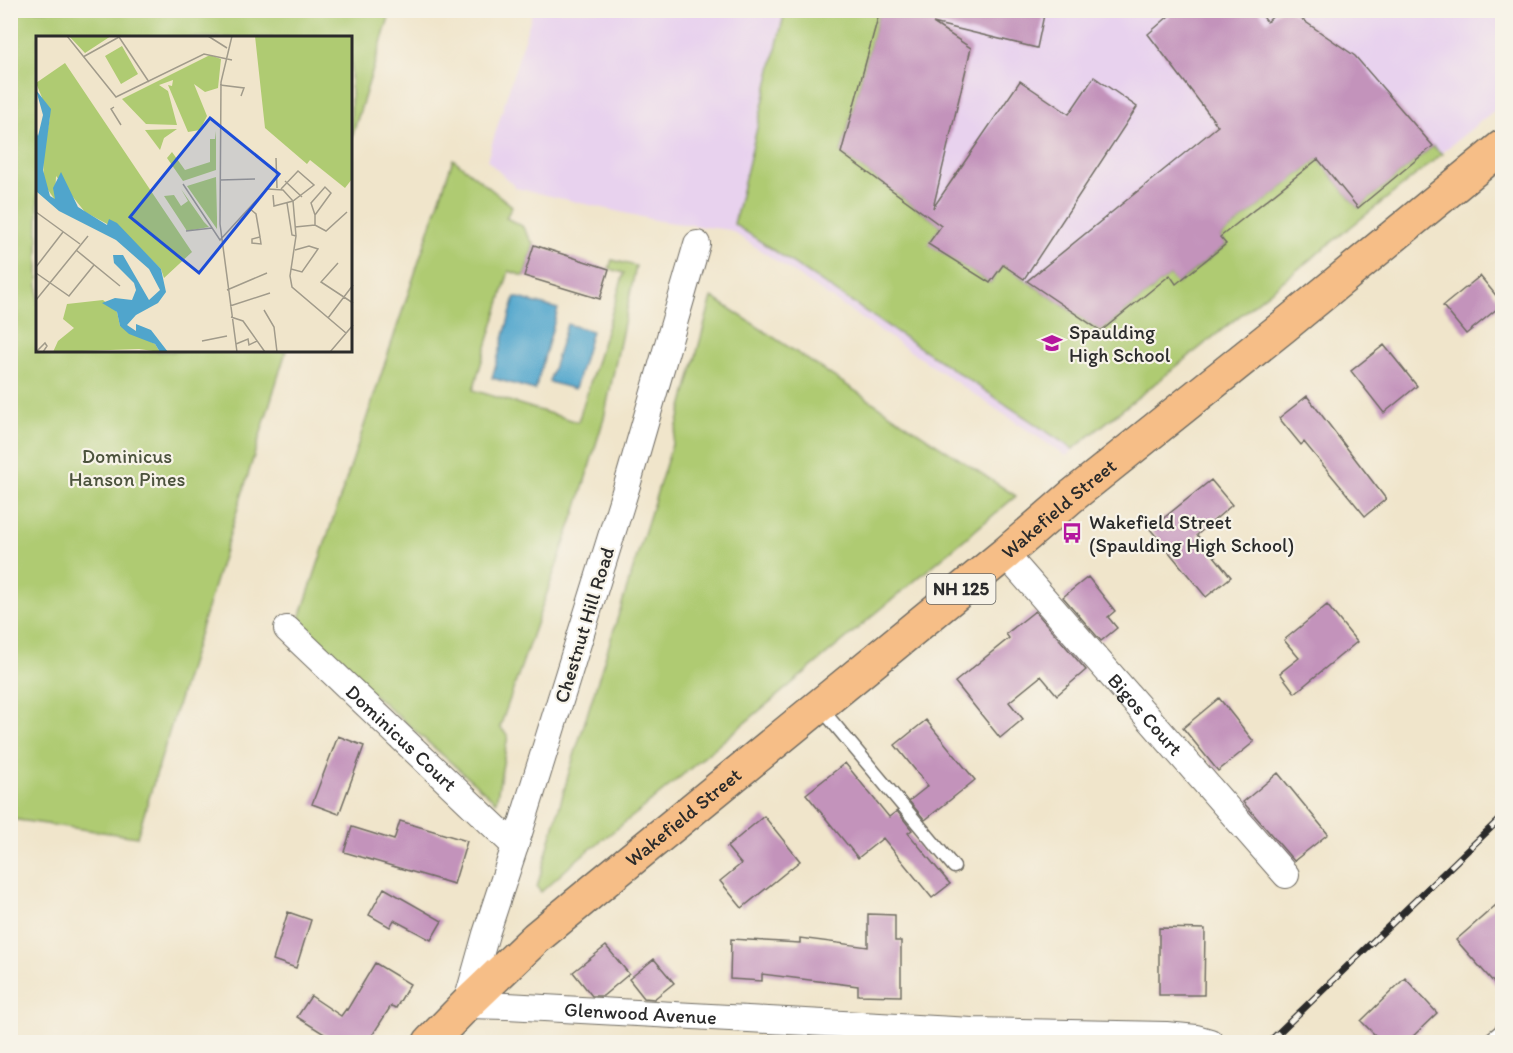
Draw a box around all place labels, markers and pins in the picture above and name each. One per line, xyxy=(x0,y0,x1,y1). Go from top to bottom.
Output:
place label: Spaulding High School xyxy=(1069,320,1171,367)
school or university icon: Spaulding High School xyxy=(1040,331,1064,355)
place label: Wakefield Street (Spaulding High School) xyxy=(1089,510,1294,557)
bus stop icon: Wakefield Street (Spaulding High School) xyxy=(1060,521,1084,545)

